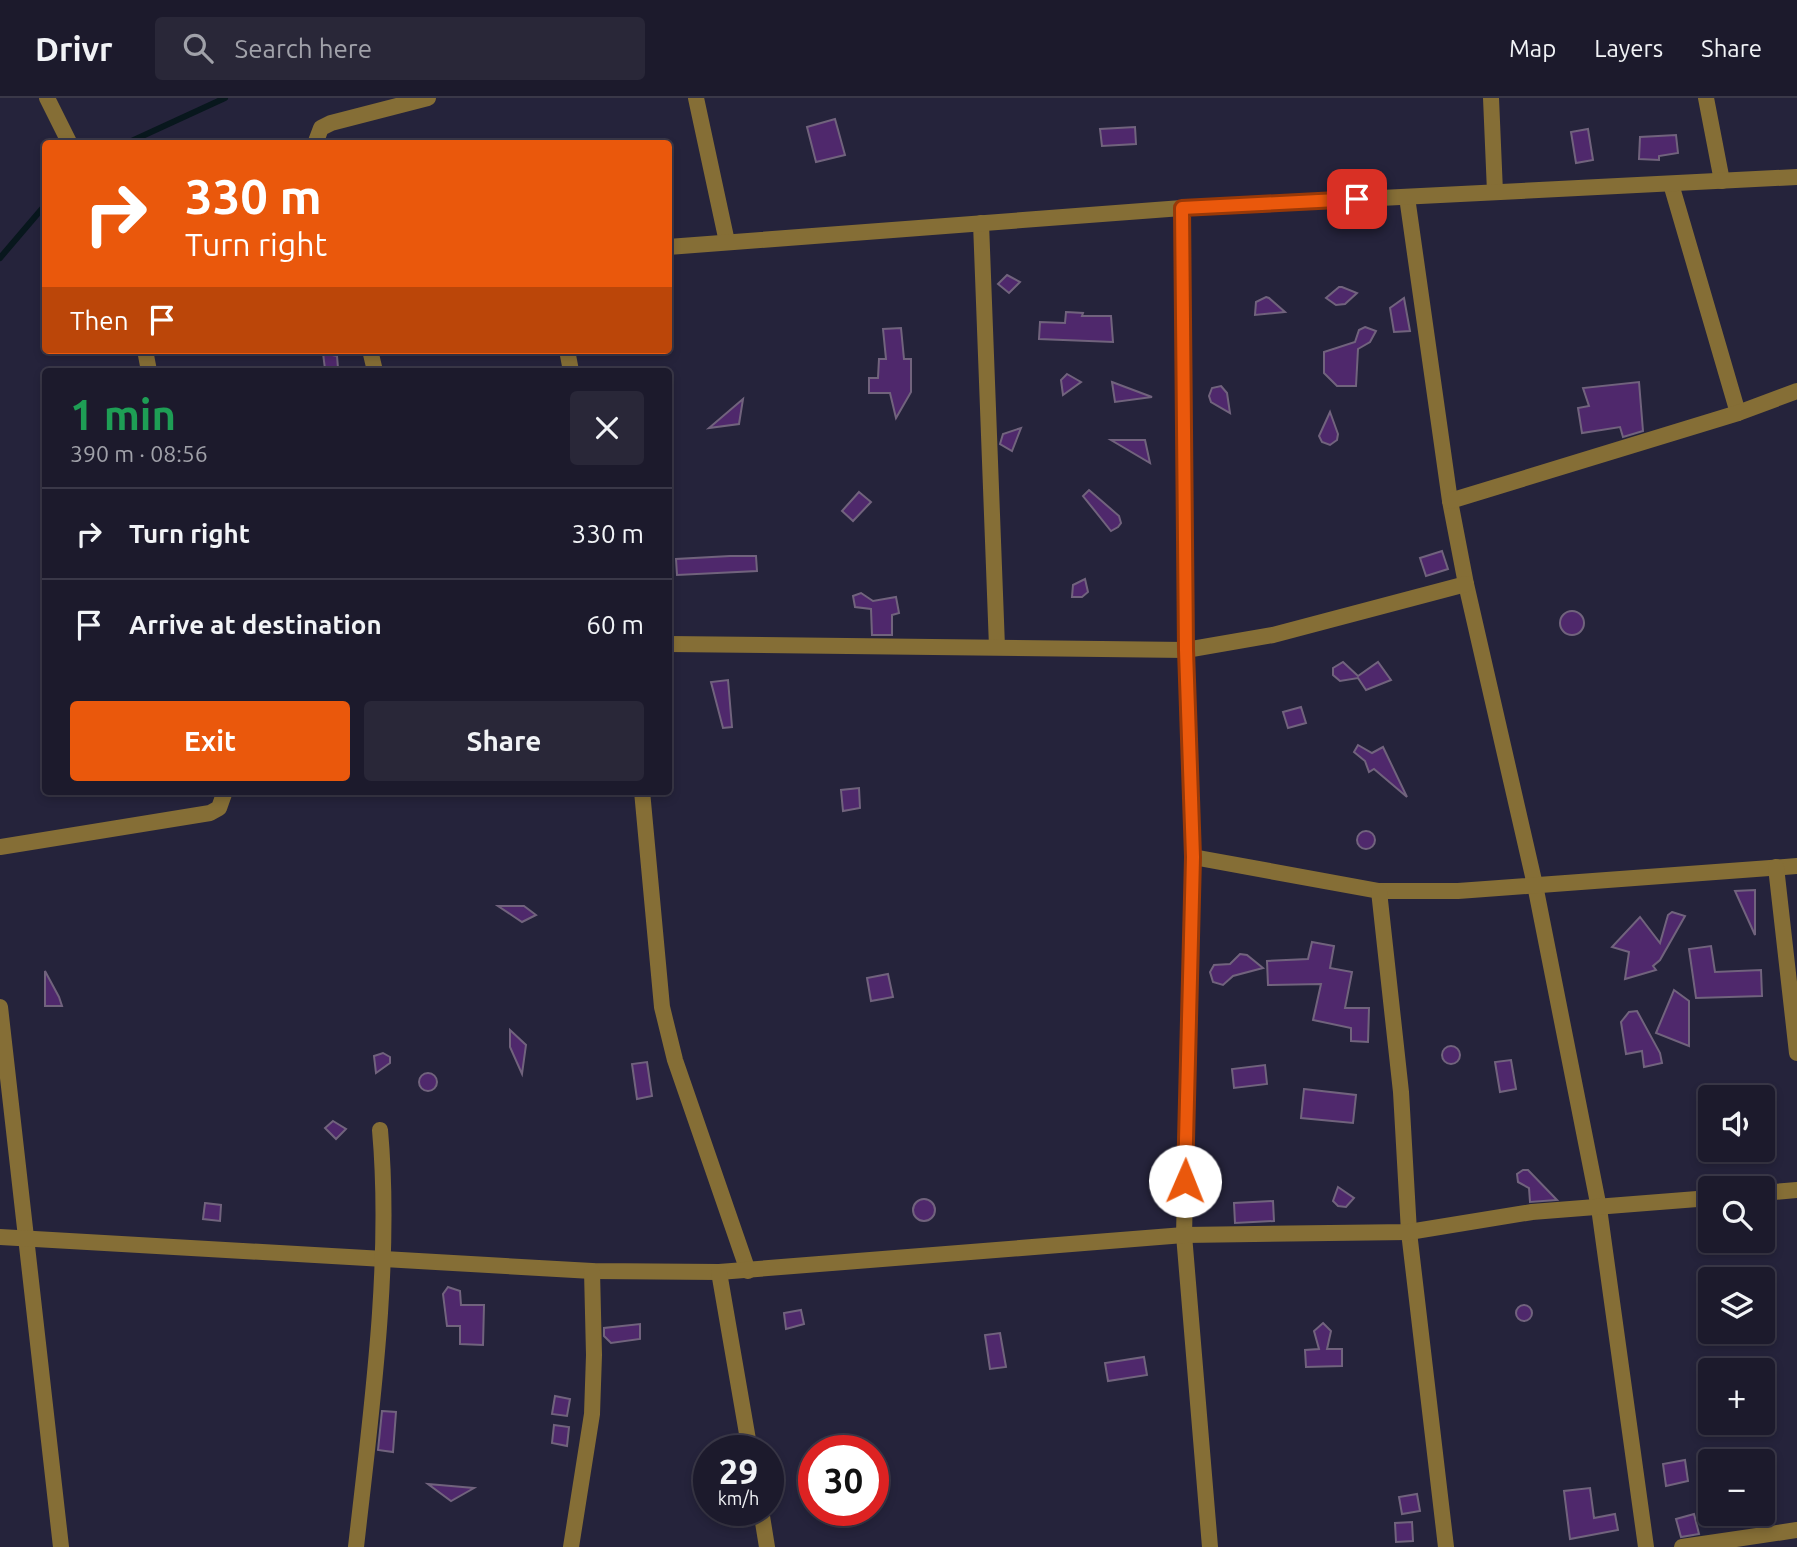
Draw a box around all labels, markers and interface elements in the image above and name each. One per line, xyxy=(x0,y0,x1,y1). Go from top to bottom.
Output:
search box xyxy=(155,17,645,80)
icon: search xyxy=(179,29,217,67)
text: Drivr xyxy=(35,30,113,67)
text: Search here xyxy=(235,34,372,63)
text: Map xyxy=(1509,35,1556,62)
text: Layers xyxy=(1594,35,1663,62)
text: Share xyxy=(1701,35,1762,62)
icon: right xyxy=(70,168,161,259)
text: 330 m xyxy=(185,168,322,223)
pin xyxy=(1327,169,1387,229)
icon: arrive xyxy=(1338,180,1376,218)
text: Turn right xyxy=(185,226,327,262)
icon: arrive xyxy=(143,301,181,339)
text: Then xyxy=(70,306,129,335)
text: 1 min xyxy=(70,391,176,438)
button: close xyxy=(570,391,644,465)
text: 390 m · 08:56 xyxy=(70,441,208,466)
icon: right xyxy=(70,515,108,553)
text: Turn right xyxy=(129,519,250,548)
text: 330 m xyxy=(572,519,644,548)
icon: arrive xyxy=(70,606,108,644)
text: Arrive at destination xyxy=(129,610,382,639)
text: 60 m xyxy=(586,610,644,639)
button: Exit xyxy=(70,701,350,781)
button: Share xyxy=(364,701,644,781)
map controls xyxy=(1698,1085,1775,1526)
button: sound xyxy=(1698,1085,1775,1162)
position arrow xyxy=(1148,1144,1222,1218)
button: search xyxy=(1698,1176,1775,1253)
button: layers xyxy=(1698,1267,1775,1344)
button: + xyxy=(1698,1358,1775,1435)
speed limit sign: 30 xyxy=(798,1435,889,1526)
button: − xyxy=(1698,1449,1775,1526)
text: 29 xyxy=(719,1451,758,1491)
text: km/h xyxy=(718,1488,759,1508)

